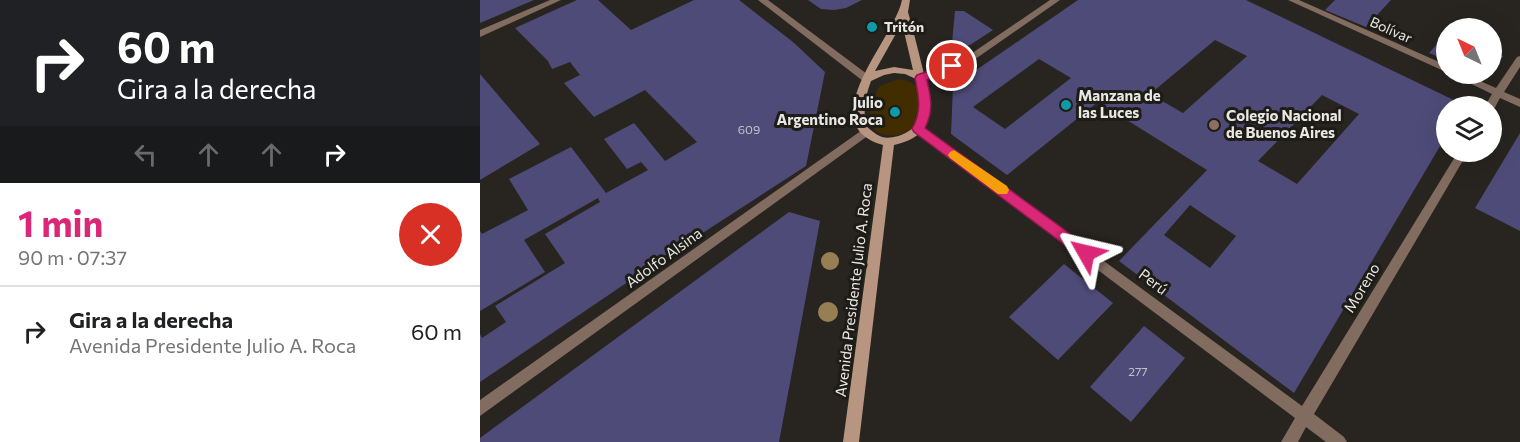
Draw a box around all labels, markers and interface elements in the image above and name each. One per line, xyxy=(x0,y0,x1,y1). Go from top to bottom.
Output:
street label: Bolívar xyxy=(1367,13,1415,47)
place label: Tritón xyxy=(884,18,924,35)
north arrow xyxy=(1436,18,1502,84)
map controls xyxy=(1436,18,1502,162)
text: 60 m xyxy=(117,20,216,72)
marker: Tritón xyxy=(865,20,879,34)
icon: right xyxy=(18,24,96,102)
pin xyxy=(926,40,977,91)
icon: arrive xyxy=(935,49,968,82)
text: Gira a la derecha xyxy=(117,72,316,105)
place label: Manzana de las Luces xyxy=(1078,86,1161,121)
place label: Julio Argentino Roca xyxy=(776,93,883,128)
button: layers xyxy=(1436,96,1502,162)
marker: Manzana de las Luces xyxy=(1059,98,1073,112)
marker: Julio Argentino Roca xyxy=(888,105,902,119)
place label: Colegio Nacional de Buenos Aires xyxy=(1226,106,1342,141)
marker: Colegio Nacional de Buenos Aires xyxy=(1207,118,1221,132)
house number: 609 xyxy=(738,122,760,136)
icon: left xyxy=(129,138,162,171)
icon: ahead xyxy=(192,138,225,171)
icon: ahead xyxy=(255,138,288,171)
icon: right xyxy=(318,138,351,171)
street label: Avenida Presidente Julio A. Roca xyxy=(831,182,875,398)
text: 1 min xyxy=(18,200,103,244)
button: close xyxy=(399,203,462,266)
position arrow xyxy=(1054,221,1118,285)
street label: Adolfo Alsina xyxy=(622,223,705,291)
text: 90 m · 07:37 xyxy=(18,245,127,269)
street label: Moreno xyxy=(1339,259,1383,315)
street label: Perú xyxy=(1136,265,1172,298)
text: Gira a la derecha xyxy=(69,306,233,333)
icon: right xyxy=(18,315,51,348)
text: 60 m xyxy=(411,318,462,345)
text: Avenida Presidente Julio A. Roca xyxy=(69,333,356,357)
house number: 277 xyxy=(1128,364,1148,378)

